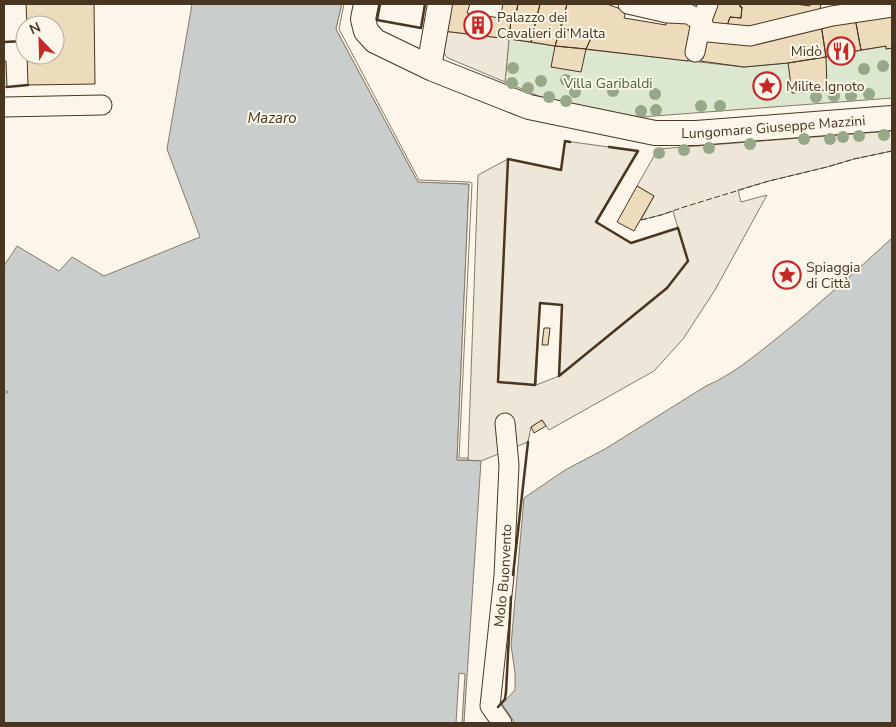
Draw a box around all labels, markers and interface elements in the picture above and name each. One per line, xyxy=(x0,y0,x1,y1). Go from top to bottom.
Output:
place label: Palazzo dei Cavalieri di Malta xyxy=(497,8,605,43)
building icon: Palazzo dei Cavalieri di Malta xyxy=(463,10,493,40)
north arrow xyxy=(15,15,65,65)
text: N xyxy=(27,18,44,39)
restaurant icon: Midò xyxy=(826,36,856,66)
place label: Midò xyxy=(791,42,822,61)
place icon: Milite Ignoto xyxy=(752,71,782,101)
park label: Villa Garibaldi xyxy=(562,74,653,93)
place label: Milite Ignoto xyxy=(786,77,865,96)
water label: Mazaro xyxy=(247,108,297,128)
street label: Lungomare Giuseppe Mazzini xyxy=(681,111,866,143)
place label: Spiaggia di Città xyxy=(806,258,861,293)
place icon: Spiaggia di Città xyxy=(772,260,802,290)
street label: Molo Buonvento xyxy=(490,523,516,628)

